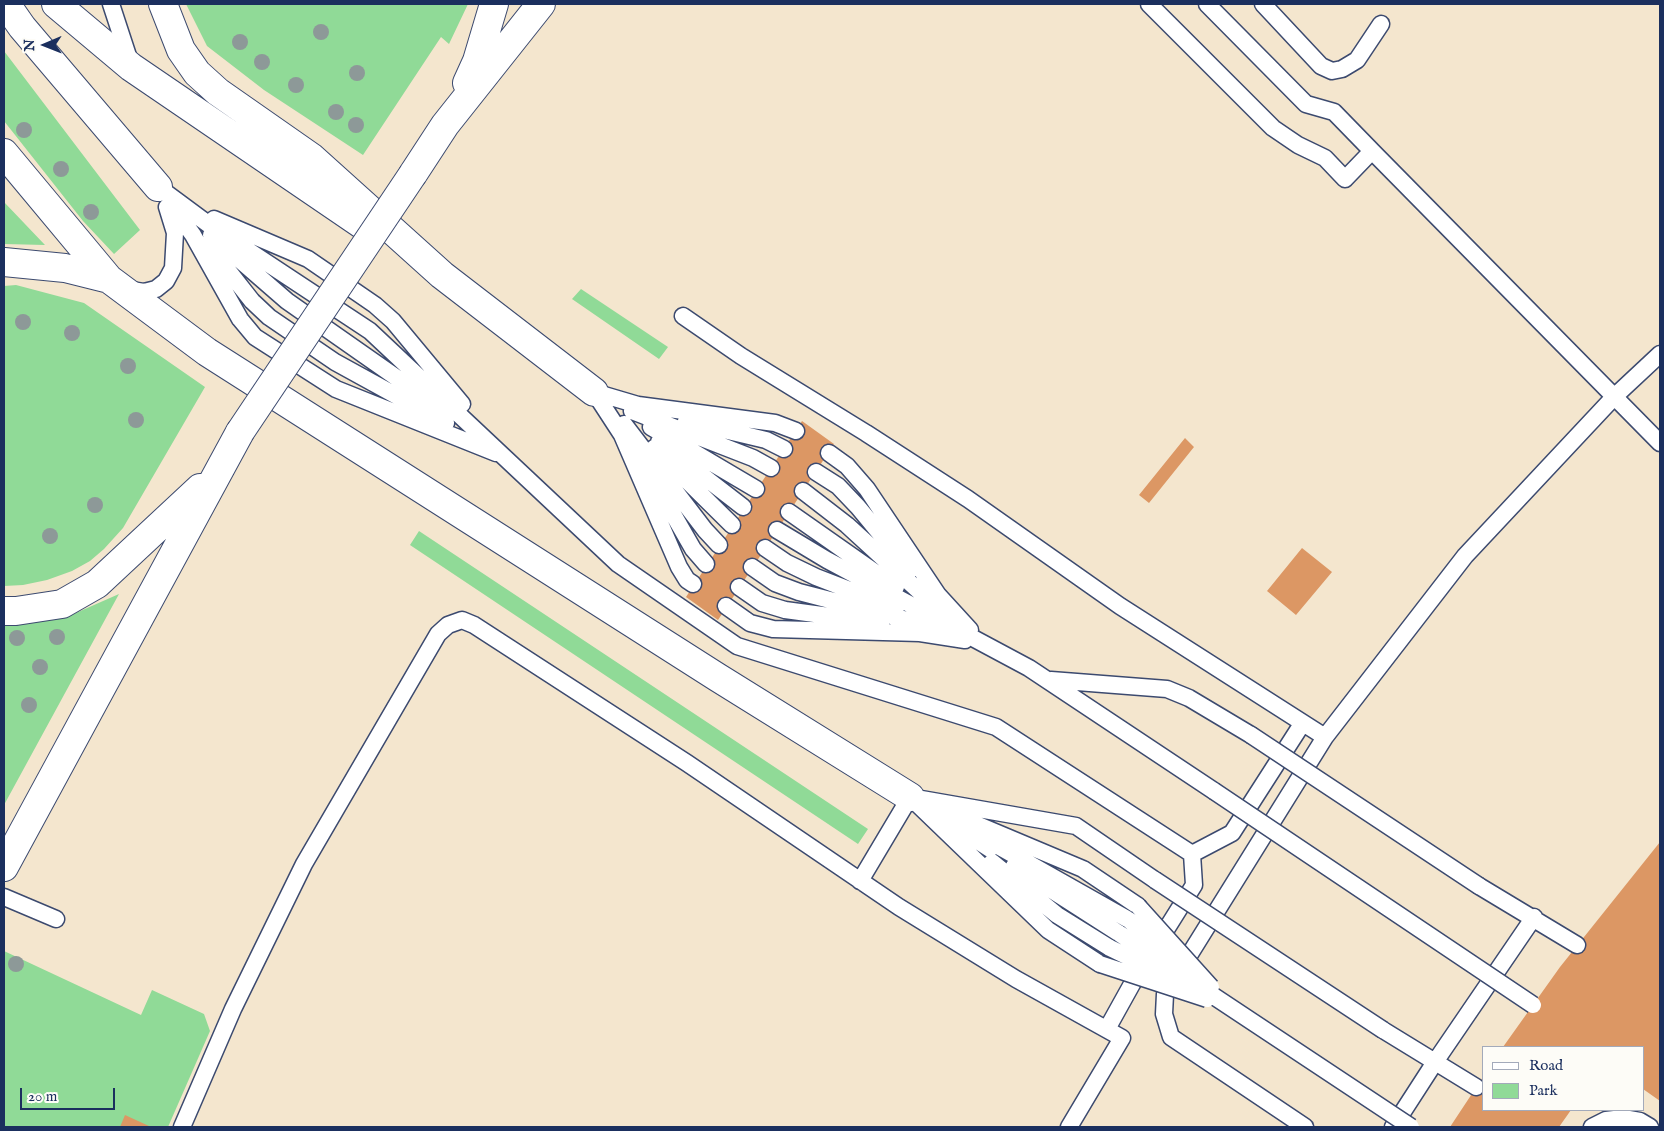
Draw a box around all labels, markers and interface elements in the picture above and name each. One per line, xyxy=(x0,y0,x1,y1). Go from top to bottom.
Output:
north arrow xyxy=(20,20,70,70)
text: N xyxy=(21,39,39,51)
legend xyxy=(1482,1046,1644,1111)
text: Road xyxy=(1529,1056,1563,1075)
scale bar xyxy=(22,1078,118,1110)
text: Park xyxy=(1529,1081,1558,1100)
text: 20 m xyxy=(28,1087,57,1106)

